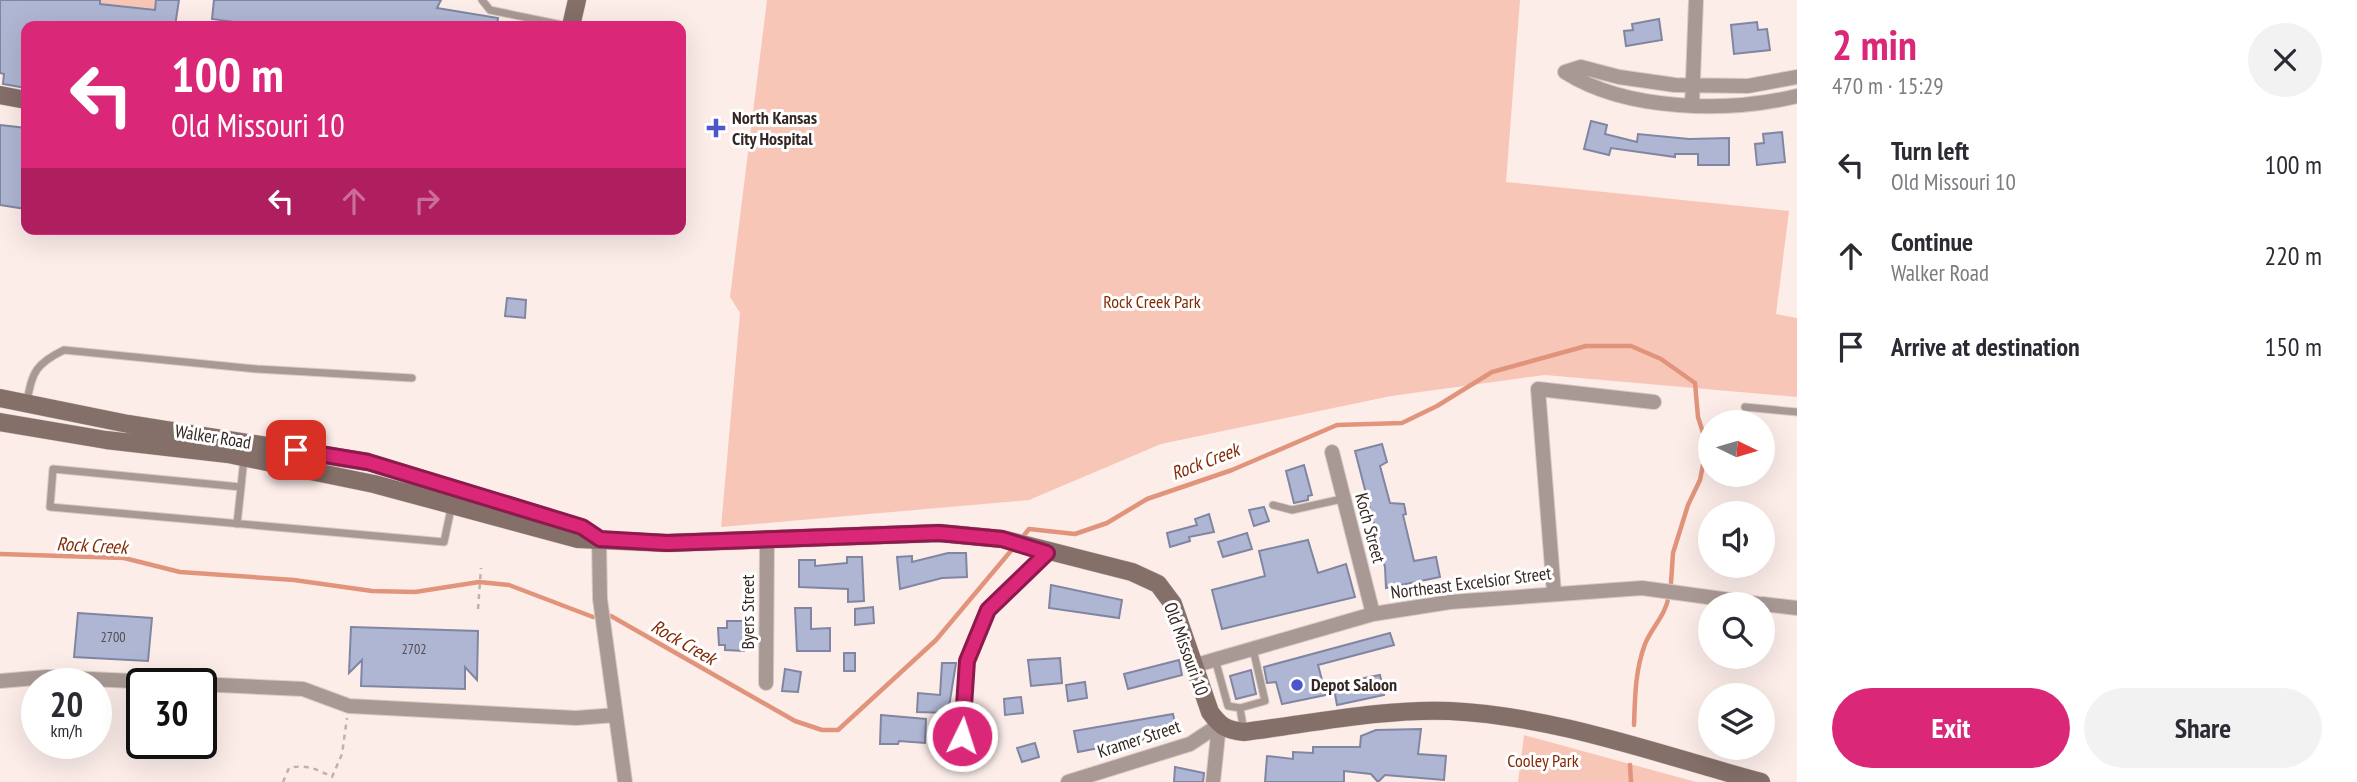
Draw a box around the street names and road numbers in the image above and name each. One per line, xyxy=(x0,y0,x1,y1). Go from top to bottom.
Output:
street label: Walker Road xyxy=(173,419,253,454)
street label: Koch Street xyxy=(1350,490,1391,565)
street label: Northeast Excelsior Street xyxy=(1389,561,1553,604)
street label: Byers Street xyxy=(736,575,759,649)
street label: Old Missouri 10 xyxy=(1159,599,1214,699)
street label: Kramer Street xyxy=(1094,714,1183,763)

